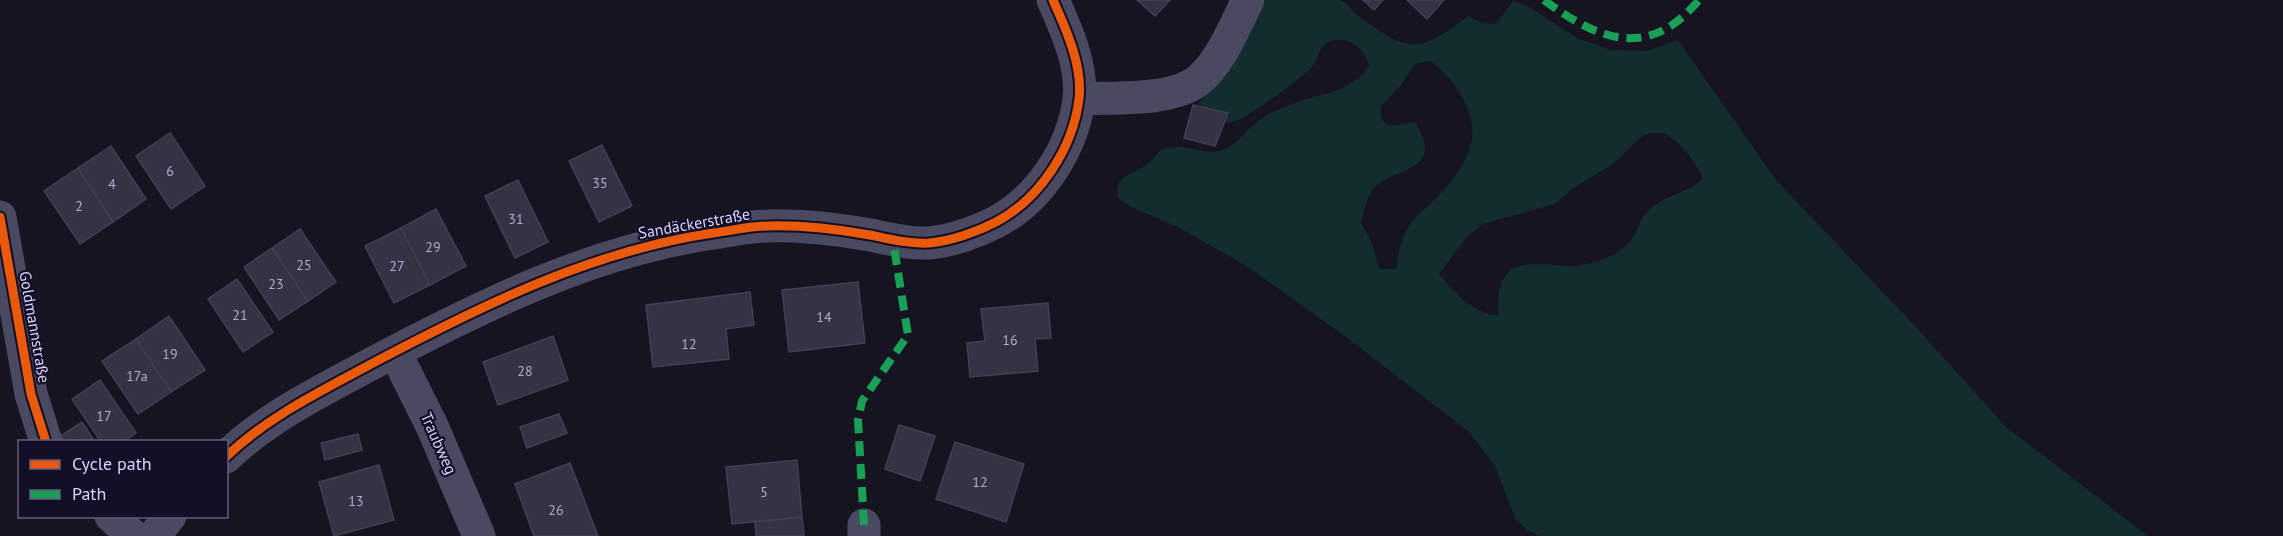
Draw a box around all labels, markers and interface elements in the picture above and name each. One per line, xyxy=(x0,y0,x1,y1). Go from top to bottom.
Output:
house number: 6 xyxy=(166,162,174,180)
house number: 35 xyxy=(592,174,608,192)
house number: 4 xyxy=(108,175,116,193)
house number: 2 xyxy=(75,197,83,215)
street label: Sandäckerstraße xyxy=(637,203,751,243)
house number: 31 xyxy=(508,210,524,228)
house number: 29 xyxy=(425,238,441,256)
house number: 25 xyxy=(296,256,312,274)
house number: 27 xyxy=(389,257,405,275)
street label: Goldmannstraße xyxy=(15,270,55,384)
house number: 23 xyxy=(268,275,284,293)
house number: 21 xyxy=(232,306,248,324)
house number: 14 xyxy=(816,308,832,326)
house number: 16 xyxy=(1002,331,1018,349)
house number: 12 xyxy=(681,335,697,353)
house number: 19 xyxy=(162,345,178,363)
house number: 28 xyxy=(517,362,533,380)
house number: 17a xyxy=(126,367,148,385)
house number: 17 xyxy=(96,407,112,425)
street label: Traubweg xyxy=(416,409,462,477)
legend xyxy=(18,440,228,518)
text: Cycle path xyxy=(72,452,152,475)
house number: 12 xyxy=(972,473,988,491)
text: Path xyxy=(72,482,106,505)
house number: 5 xyxy=(760,483,768,501)
house number: 13 xyxy=(348,492,364,510)
house number: 26 xyxy=(548,501,564,519)

